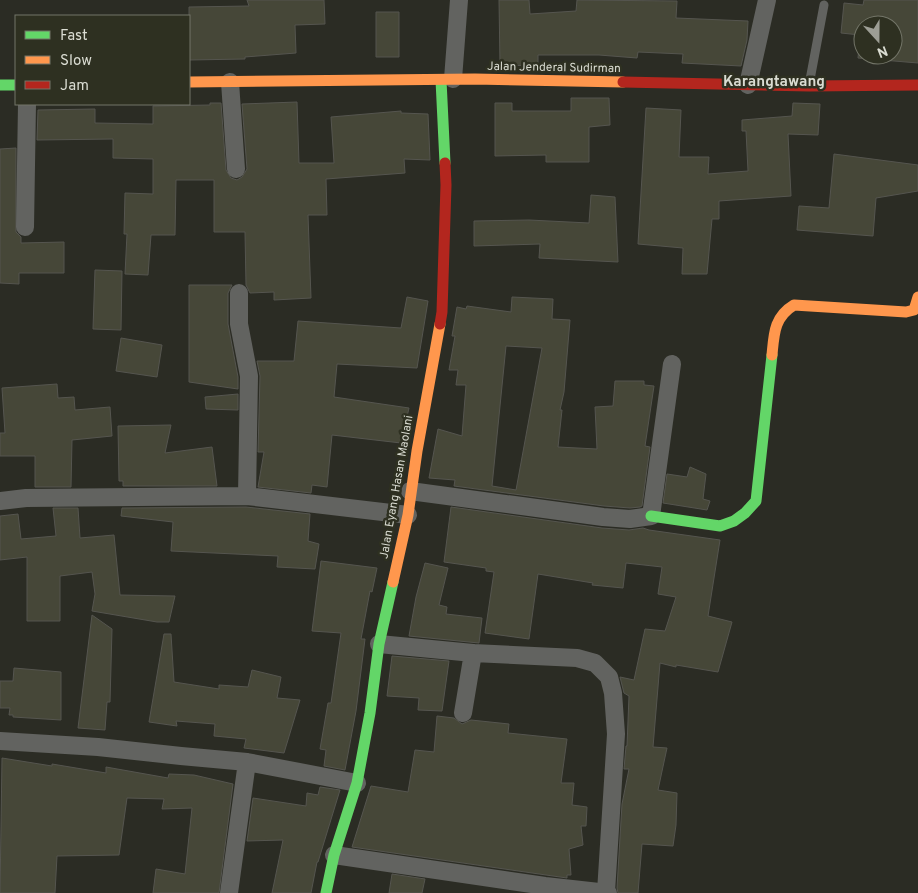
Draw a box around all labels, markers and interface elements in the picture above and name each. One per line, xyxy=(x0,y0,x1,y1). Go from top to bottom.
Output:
legend xyxy=(15,15,190,105)
north arrow xyxy=(853,15,903,65)
text: Fast xyxy=(60,27,88,46)
text: N xyxy=(874,41,890,60)
text: Slow xyxy=(60,52,92,71)
street label: Jalan Jenderal Sudirman xyxy=(487,59,621,77)
district label: Karangtawang xyxy=(723,73,825,92)
text: Jam xyxy=(60,77,89,96)
street label: Jalan Eyang Hasan Maolani xyxy=(376,414,417,560)

